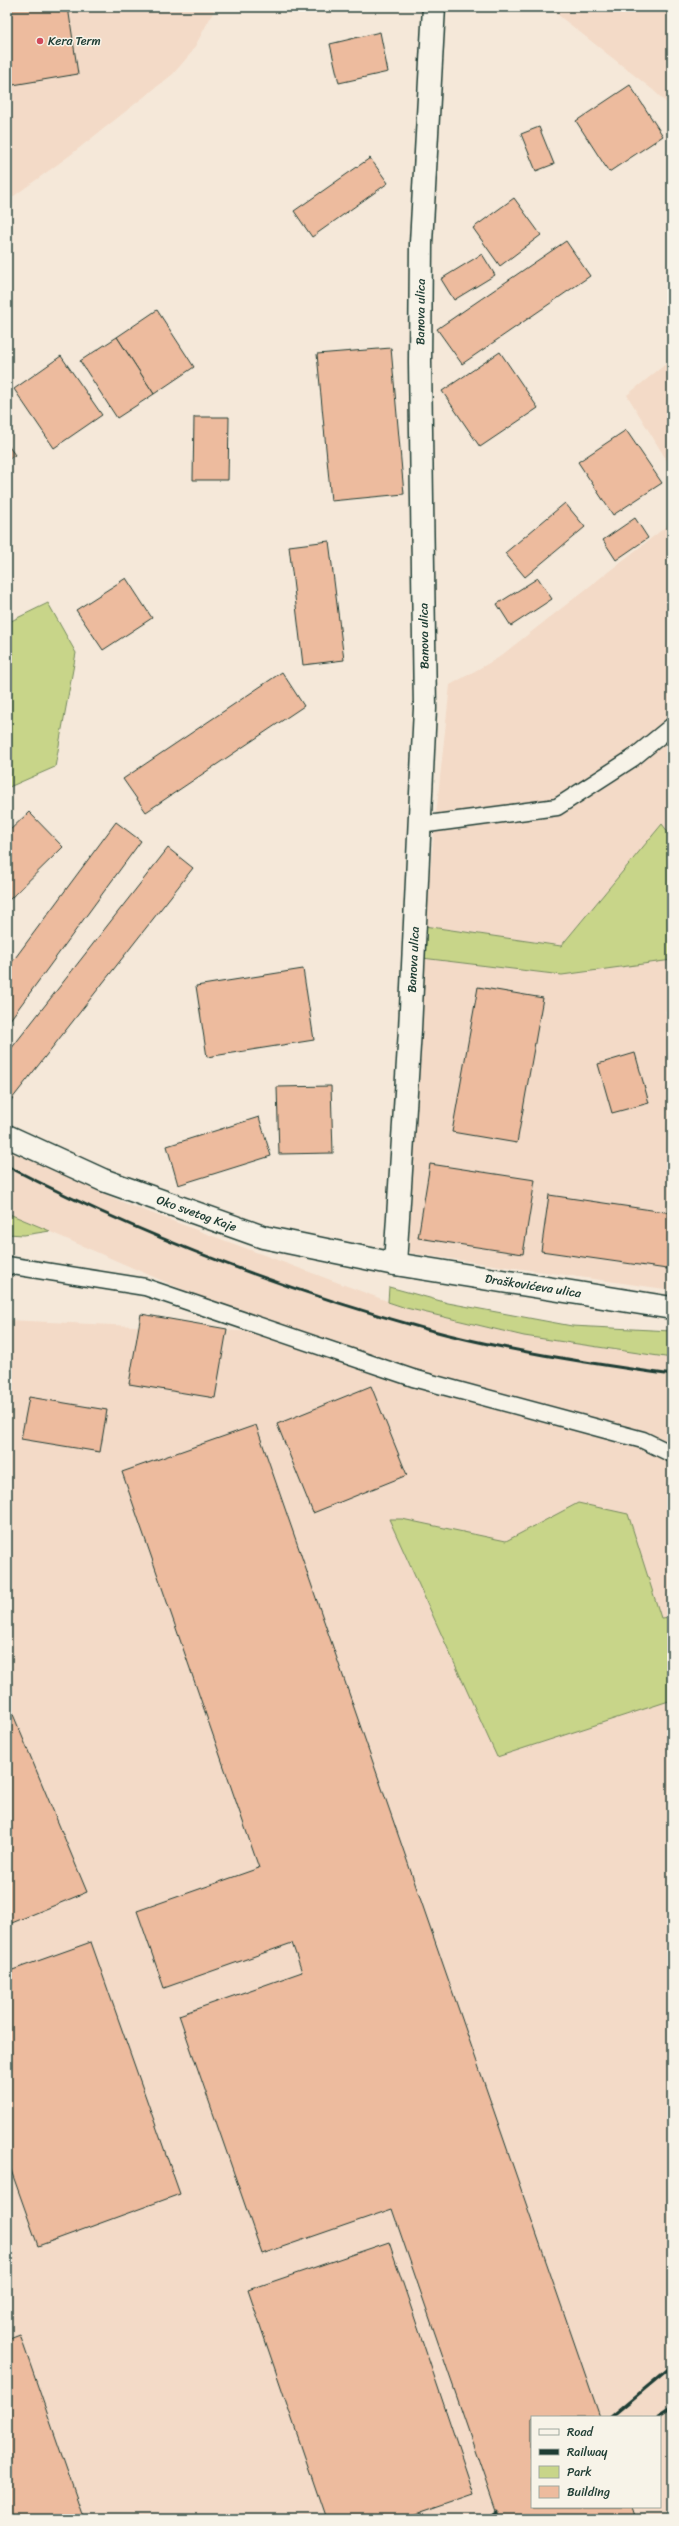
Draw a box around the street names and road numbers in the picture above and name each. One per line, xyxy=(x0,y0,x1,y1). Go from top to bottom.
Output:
street label: Banova ulica xyxy=(409,279,432,345)
street label: Banova ulica xyxy=(412,603,436,669)
street label: Banova ulica xyxy=(401,926,426,993)
street label: Oko svetog Kaje xyxy=(153,1189,240,1238)
street label: Draškovićeva ulica xyxy=(483,1267,584,1305)

